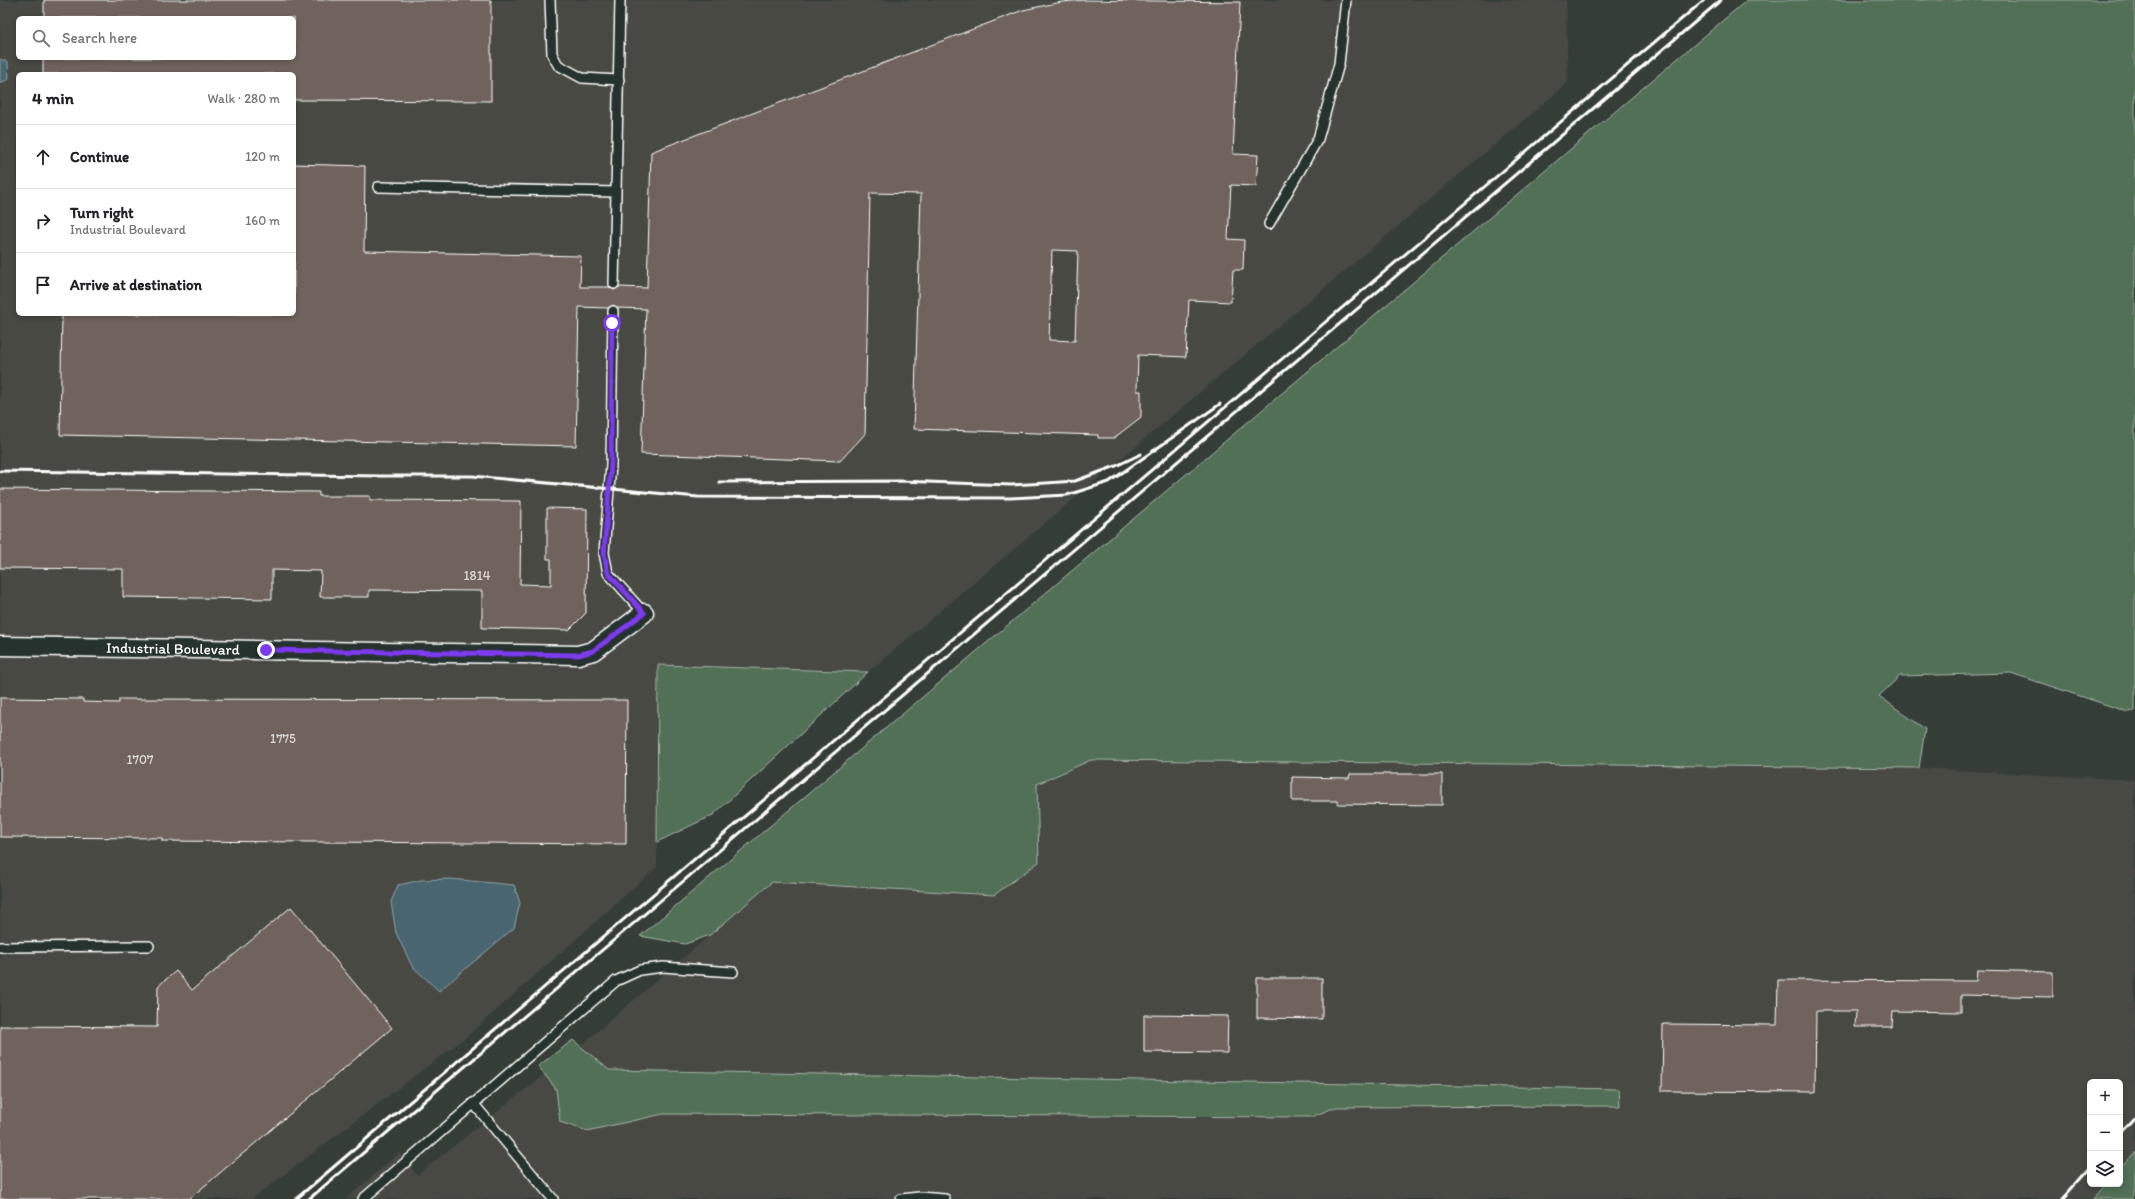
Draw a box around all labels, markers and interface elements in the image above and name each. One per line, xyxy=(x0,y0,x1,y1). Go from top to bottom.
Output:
search box xyxy=(16,16,296,60)
icon: search xyxy=(30,27,52,49)
text: Search here xyxy=(62,29,137,47)
text: 4 min xyxy=(32,88,74,108)
text: Walk · 280 m xyxy=(207,91,280,106)
icon: ahead xyxy=(32,146,54,168)
text: Continue xyxy=(70,148,129,166)
text: 120 m xyxy=(245,149,280,164)
text: Turn right xyxy=(70,204,134,222)
icon: right xyxy=(32,210,54,232)
text: 160 m xyxy=(245,213,280,228)
text: Industrial Boulevard xyxy=(70,222,186,237)
icon: arrive xyxy=(32,274,54,296)
text: Arrive at destination xyxy=(70,276,202,294)
route start xyxy=(603,314,621,332)
house number: 1814 xyxy=(463,568,491,583)
street label: Industrial Boulevard xyxy=(106,639,241,659)
route end xyxy=(257,641,275,659)
house number: 1775 xyxy=(270,731,296,746)
house number: 1707 xyxy=(127,752,154,767)
map controls xyxy=(2087,1079,2123,1187)
button: + xyxy=(2087,1079,2123,1115)
button: − xyxy=(2087,1115,2123,1151)
button: layers xyxy=(2087,1151,2123,1187)

